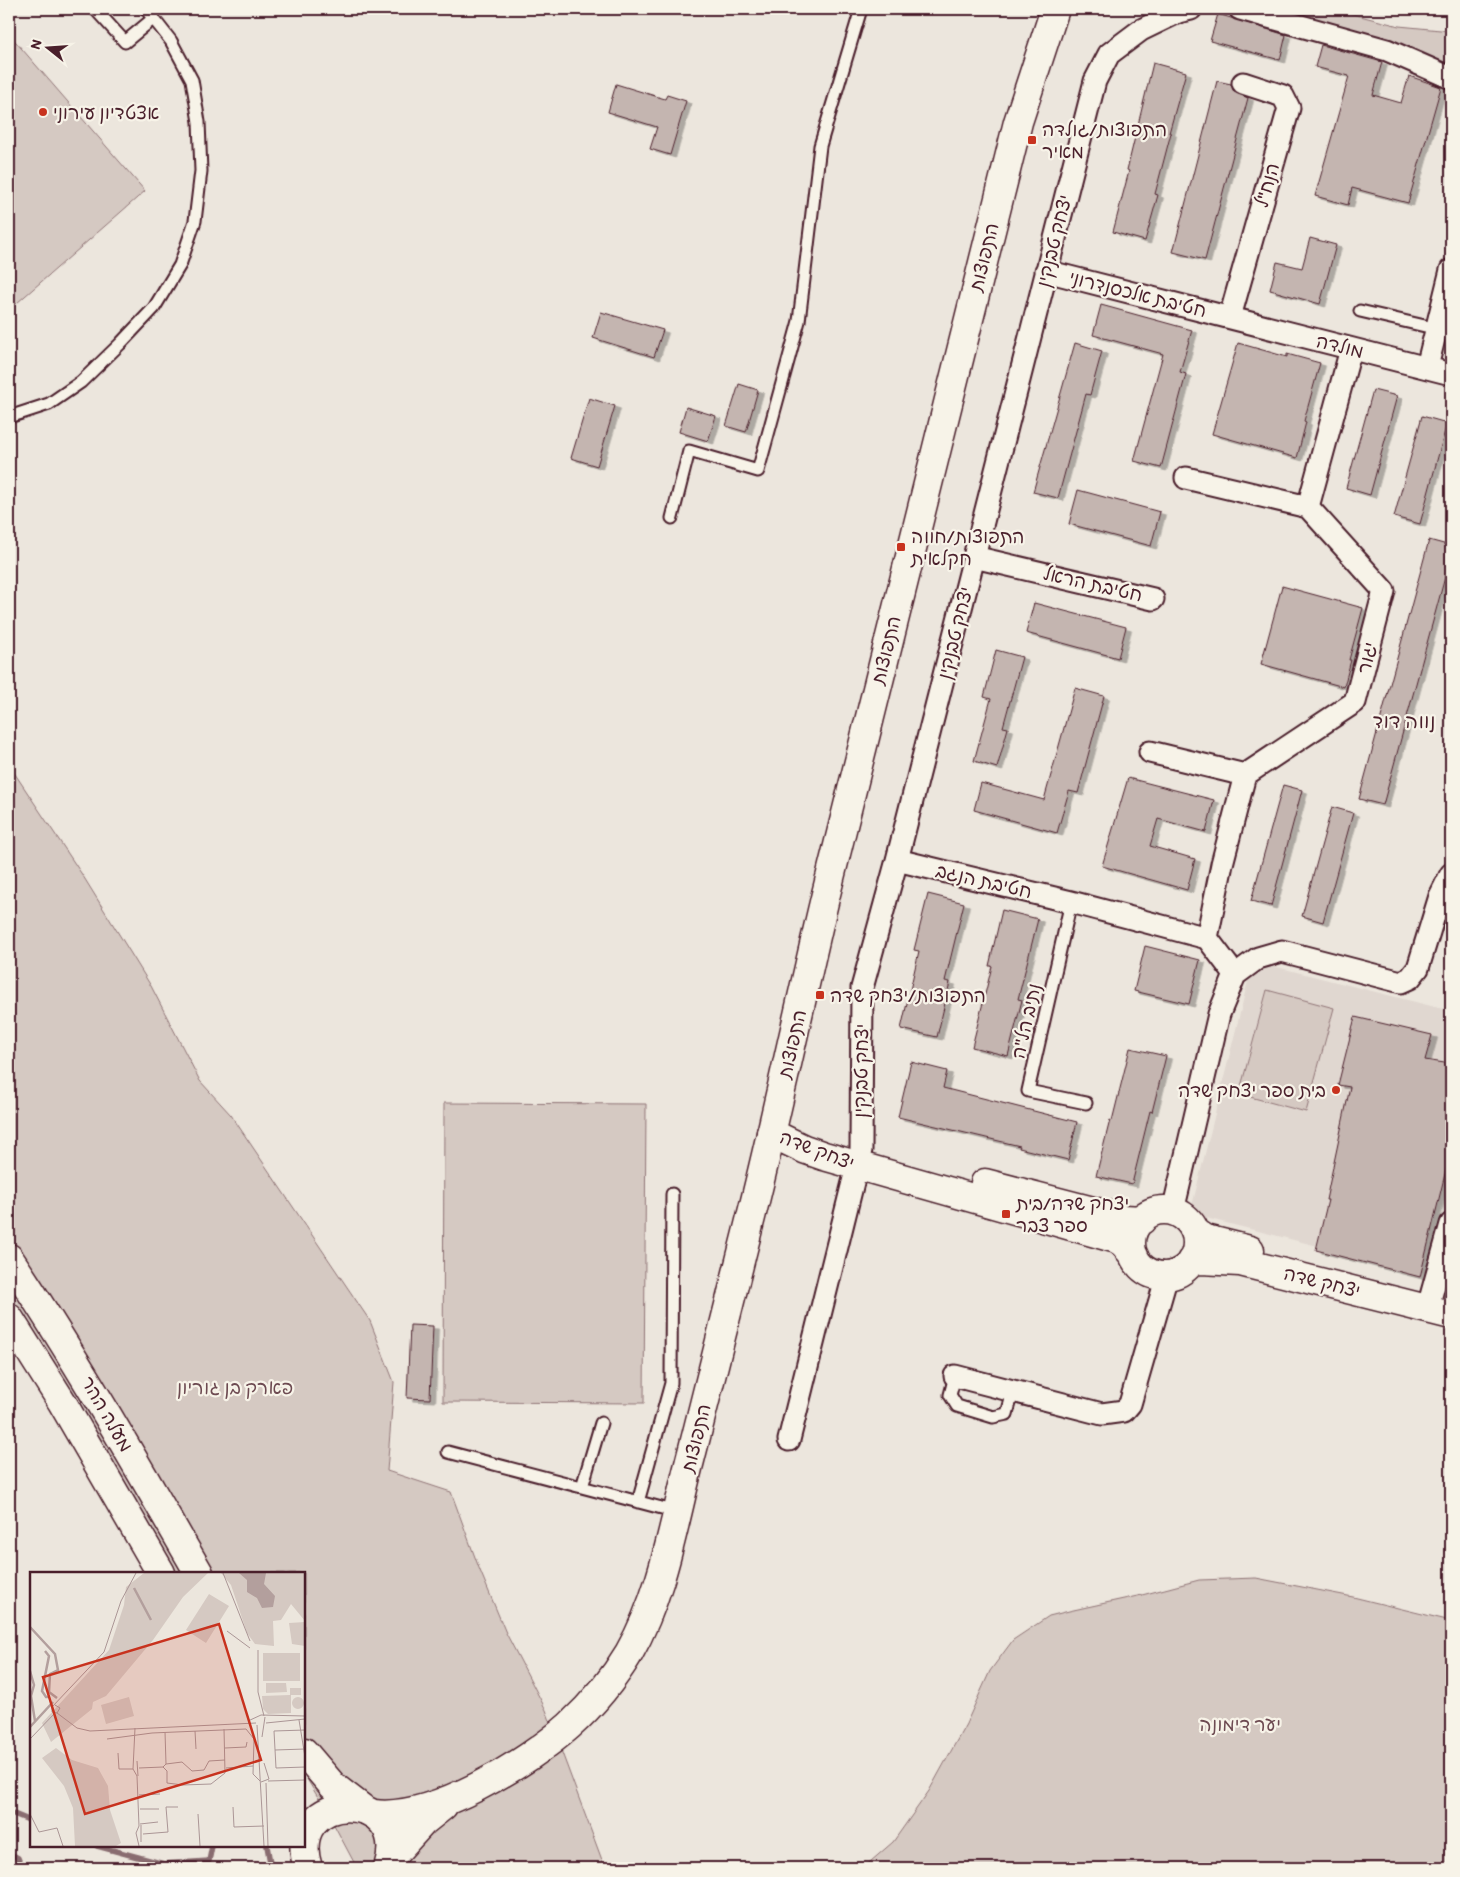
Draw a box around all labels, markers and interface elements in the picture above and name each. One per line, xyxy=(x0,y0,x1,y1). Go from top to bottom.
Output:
north arrow xyxy=(22,22,72,72)
text: N xyxy=(27,37,46,51)
place label: אצטדיון עירוני xyxy=(53,101,159,124)
marker: אצטדיון עירוני xyxy=(37,106,49,118)
place label: התפוצות/גולדה מאיר xyxy=(1042,118,1167,163)
marker: התפוצות/גולדה מאיר xyxy=(1026,134,1038,146)
street label: הנח"ל xyxy=(1250,160,1284,210)
street label: יצחק טבנקין xyxy=(1031,192,1077,290)
street label: התפוצות xyxy=(964,220,1004,295)
street label: חטיבת אלכסנדרוני xyxy=(1067,266,1209,322)
street label: מולדה xyxy=(1314,329,1366,363)
place label: התפוצות/חווה חקלאית xyxy=(910,525,1025,570)
marker: התפוצות/חווה חקלאית xyxy=(895,541,907,553)
street label: חטיבת הראל xyxy=(1041,561,1145,607)
street label: יצחק טבנקין xyxy=(932,584,978,682)
street label: התפוצות xyxy=(866,613,906,688)
street label: יגור xyxy=(1352,640,1382,676)
district label: נווה דוד xyxy=(1372,709,1436,733)
street label: חטיבת הנגב xyxy=(934,859,1034,903)
street label: נתיב הל"ה xyxy=(1006,981,1046,1061)
place label: התפוצות/יצחק שדה xyxy=(830,984,986,1007)
marker: התפוצות/יצחק שדה xyxy=(814,989,826,1001)
street label: התפוצות xyxy=(773,1007,811,1082)
street label: יצחק טבנקין xyxy=(849,1024,873,1118)
place label: בית ספר יצחק שדה xyxy=(1178,1079,1326,1102)
marker: בית ספר יצחק שדה xyxy=(1330,1084,1342,1096)
street label: יצחק שדה xyxy=(776,1125,858,1175)
place label: יצחק שדה/בית ספר צבר xyxy=(1015,1192,1129,1237)
marker: יצחק שדה/בית ספר צבר xyxy=(1000,1208,1012,1220)
street label: יצחק שדה xyxy=(1281,1261,1363,1303)
street label: מעלה ההר xyxy=(76,1372,138,1456)
park label: פארק בן גוריון xyxy=(177,1376,293,1399)
street label: התפוצות xyxy=(676,1401,716,1476)
inset map xyxy=(30,1572,305,1847)
park label: יער דימונה xyxy=(1199,1713,1281,1736)

